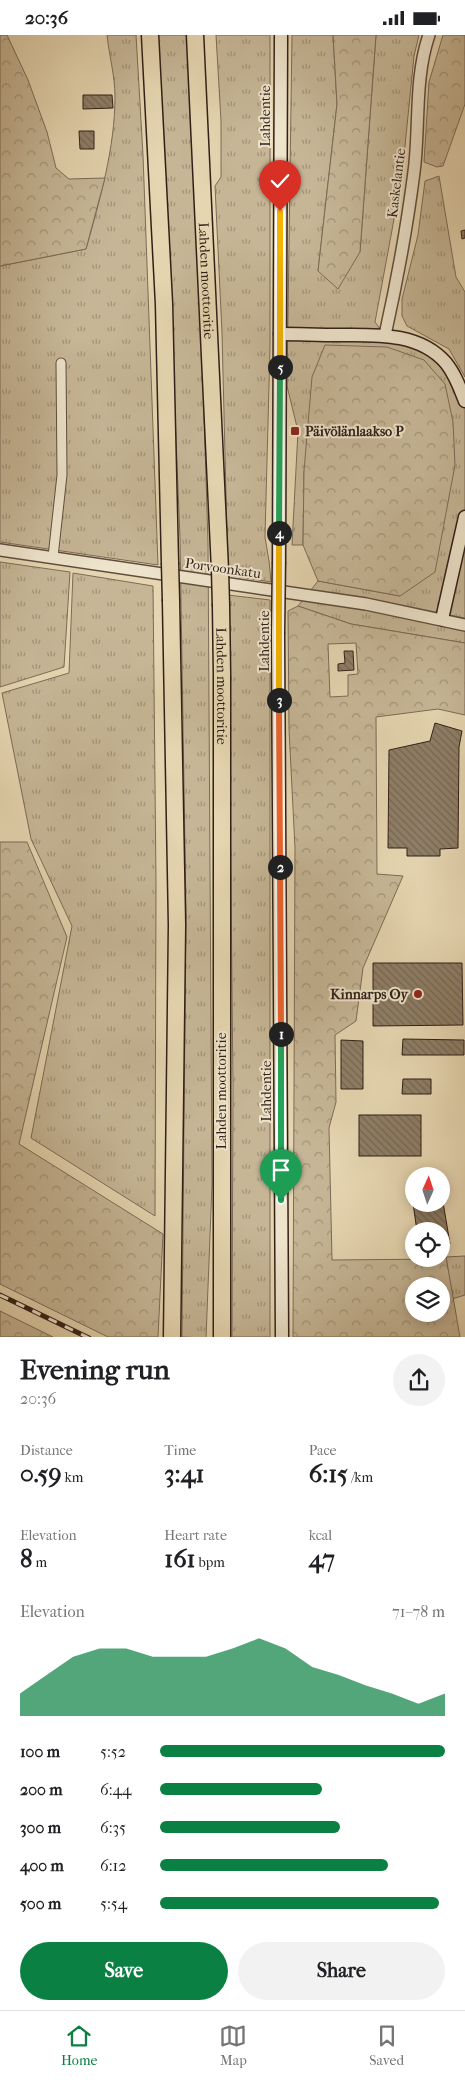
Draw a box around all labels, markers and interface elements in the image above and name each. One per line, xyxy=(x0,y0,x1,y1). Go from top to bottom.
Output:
text: 20:36 xyxy=(25,7,68,29)
street label: Lahdentie xyxy=(257,85,274,147)
street label: Kaskelantie xyxy=(384,147,409,219)
pin xyxy=(259,160,301,211)
icon: check xyxy=(266,167,294,195)
street label: Lahden moottoritie xyxy=(195,222,217,340)
pin: 5 xyxy=(268,355,292,379)
text: 5 xyxy=(277,359,284,376)
place label: Päivölänlaakso P xyxy=(305,423,404,440)
marker: Päivölänlaakso P xyxy=(289,425,301,437)
pin: 4 xyxy=(266,521,292,545)
text: 4 xyxy=(275,525,284,542)
street label: Porvoonkatu xyxy=(184,555,262,582)
street label: Lahdentie xyxy=(256,610,273,672)
street label: Lahden moottoritie xyxy=(212,627,230,745)
pin: 3 xyxy=(266,687,292,713)
text: 3 xyxy=(277,692,282,709)
pin: 2 xyxy=(268,855,292,879)
text: 2 xyxy=(277,859,284,876)
place label: Kinnarps Oy xyxy=(330,986,410,1003)
marker: Kinnarps Oy xyxy=(412,988,424,1000)
pin: 1 xyxy=(268,1021,294,1047)
text: 1 xyxy=(279,1026,284,1043)
street label: Lahden moottoritie xyxy=(213,1032,230,1150)
street label: Lahdentie xyxy=(258,1060,275,1122)
pin xyxy=(260,1149,302,1200)
icon: arrive xyxy=(267,1156,295,1184)
north arrow xyxy=(405,1167,450,1213)
map controls xyxy=(405,1167,450,1322)
button: locate xyxy=(405,1222,450,1267)
button: layers xyxy=(405,1277,450,1322)
text: Evening run xyxy=(20,1353,170,1386)
button: share xyxy=(393,1354,445,1406)
text: 20:36 xyxy=(20,1389,56,1408)
text: Distance xyxy=(20,1442,73,1459)
text: Time xyxy=(164,1442,196,1459)
text: Pace xyxy=(309,1442,337,1459)
text: 0.59 xyxy=(20,1459,62,1488)
text: 3:41 xyxy=(164,1459,204,1488)
text: 6:15 xyxy=(309,1459,348,1488)
text: km xyxy=(62,1469,83,1486)
text: /km xyxy=(348,1469,373,1486)
text: Elevation xyxy=(20,1527,77,1544)
text: Heart rate xyxy=(164,1527,227,1544)
text: kcal xyxy=(309,1527,332,1544)
text: 8 xyxy=(20,1544,33,1573)
text: 161 xyxy=(164,1544,195,1573)
text: 47 xyxy=(309,1544,335,1573)
text: m xyxy=(33,1554,47,1571)
text: bpm xyxy=(195,1554,225,1571)
text: Elevation xyxy=(20,1602,85,1621)
text: 71–78 m xyxy=(392,1602,445,1621)
text: 100 m xyxy=(20,1742,60,1761)
text: 5:52 xyxy=(100,1742,126,1761)
text: 200 m xyxy=(20,1780,63,1799)
text: 6:44 xyxy=(100,1780,132,1799)
text: 300 m xyxy=(20,1818,61,1837)
text: 6:35 xyxy=(100,1818,126,1837)
text: 400 m xyxy=(20,1856,64,1875)
text: 6:12 xyxy=(100,1856,126,1875)
text: 500 m xyxy=(20,1894,61,1913)
text: 5:54 xyxy=(100,1894,127,1913)
button: Save xyxy=(20,1942,228,2000)
button: Share xyxy=(238,1942,445,2000)
tab: Home xyxy=(61,2022,97,2069)
tab: Map xyxy=(219,2022,247,2069)
tab: Saved xyxy=(369,2022,404,2069)

